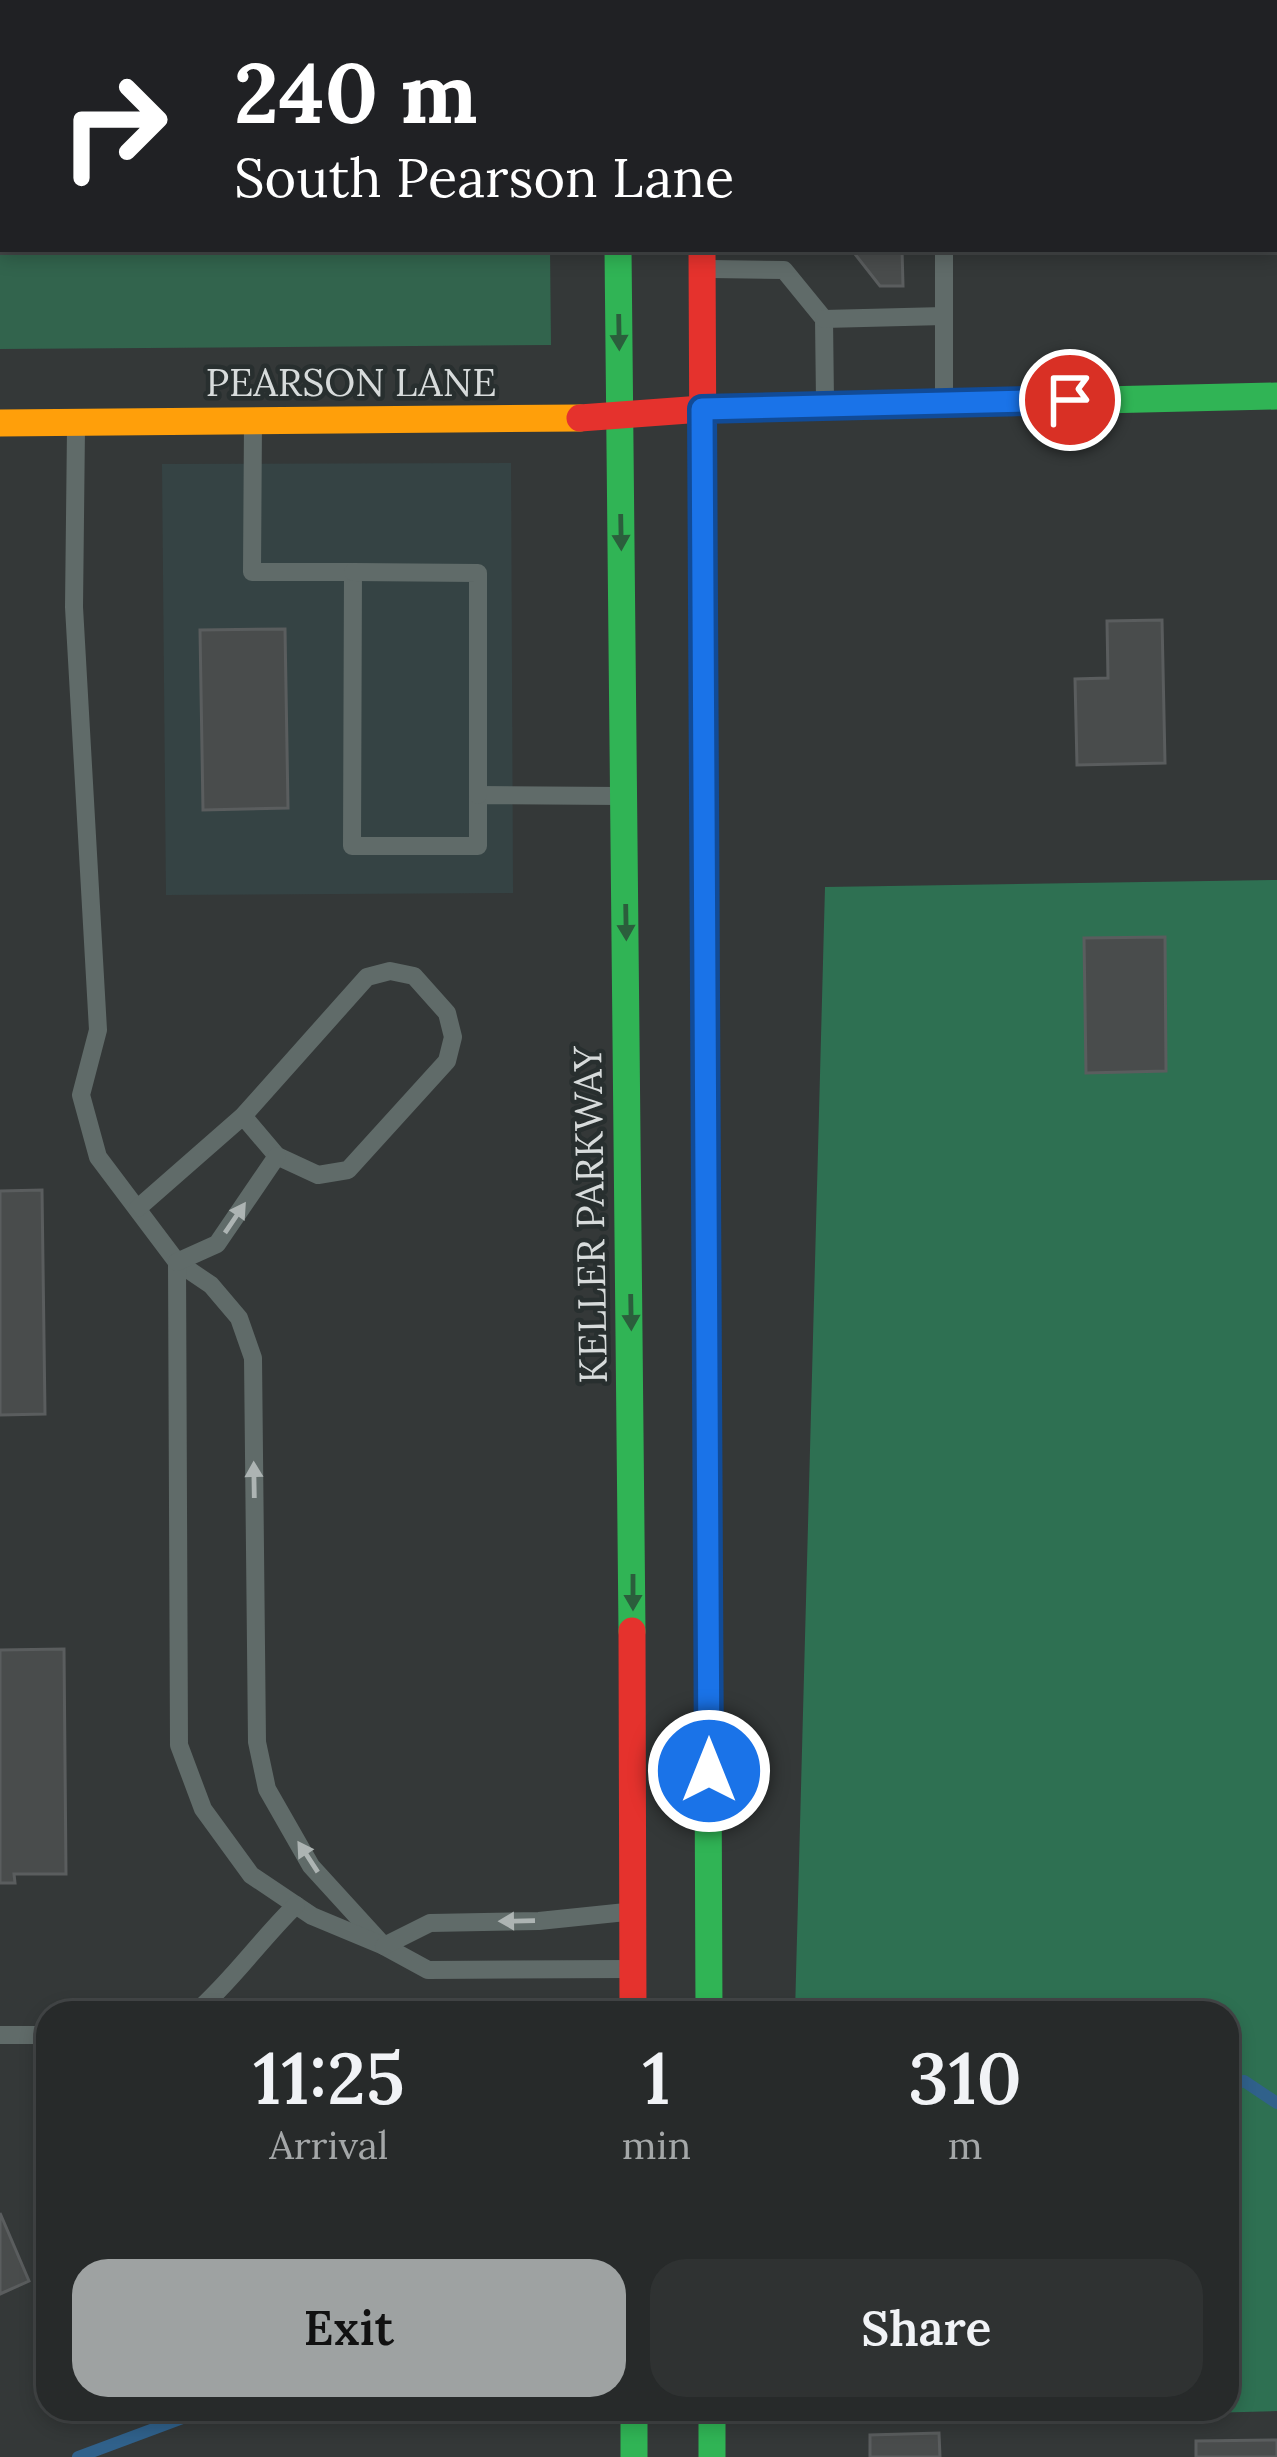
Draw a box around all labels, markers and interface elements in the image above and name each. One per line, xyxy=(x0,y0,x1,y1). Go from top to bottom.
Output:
text: 240 m xyxy=(234,38,478,146)
icon: right xyxy=(36,48,192,204)
text: South Pearson Lane xyxy=(234,143,734,212)
one-way arrow xyxy=(609,314,629,352)
pin xyxy=(1019,349,1121,451)
street label: PEARSON LANE xyxy=(206,357,496,407)
icon: arrive xyxy=(1037,367,1103,433)
one-way arrow xyxy=(612,514,631,552)
one-way arrow xyxy=(616,904,636,942)
street label: KELLER PARKWAY xyxy=(562,1044,618,1384)
one-way arrow xyxy=(223,1201,246,1234)
one-way arrow xyxy=(621,1294,640,1332)
one-way arrow xyxy=(244,1460,264,1498)
one-way arrow xyxy=(623,1574,643,1612)
position arrow xyxy=(646,1708,772,1834)
one-way arrow xyxy=(297,1841,319,1874)
one-way arrow xyxy=(497,1911,535,1931)
text: 11:25 xyxy=(253,2032,405,2124)
text: 1 xyxy=(642,2032,671,2124)
text: 310 xyxy=(908,2032,1022,2124)
text: Arrival xyxy=(269,2120,388,2170)
text: min xyxy=(622,2120,691,2170)
text: m xyxy=(948,2120,983,2170)
button: Exit xyxy=(72,2259,626,2397)
button: Share xyxy=(650,2259,1203,2397)

